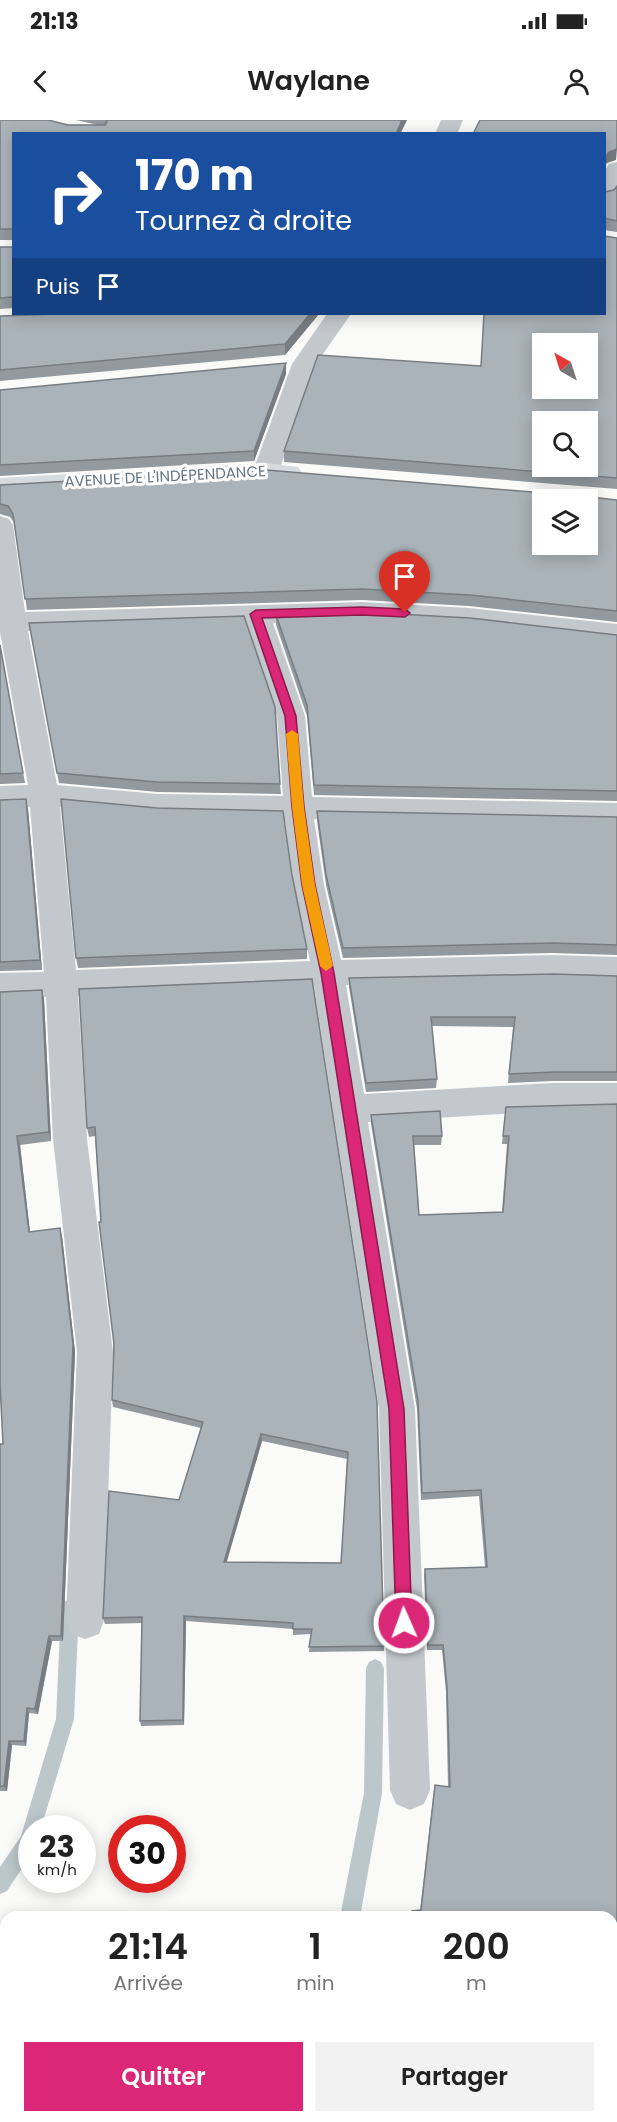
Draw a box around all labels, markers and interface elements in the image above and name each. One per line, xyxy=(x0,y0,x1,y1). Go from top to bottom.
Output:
text: 21:13 xyxy=(30,6,79,37)
text: Waylane xyxy=(247,62,370,99)
icon: back xyxy=(24,65,57,98)
icon: person xyxy=(560,65,593,98)
text: 170 m xyxy=(135,146,254,205)
icon: right xyxy=(36,156,114,234)
text: Tournez à droite xyxy=(135,202,352,239)
icon: arrive xyxy=(92,270,125,303)
text: Puis xyxy=(36,271,80,302)
north arrow xyxy=(532,333,598,399)
map controls xyxy=(532,333,598,555)
button: search xyxy=(532,411,598,477)
street label: AVENUE DE L'INDÉPENDANCE xyxy=(64,460,266,492)
button: layers xyxy=(532,489,598,555)
pin xyxy=(379,551,430,613)
icon: arrive xyxy=(388,560,421,593)
position arrow xyxy=(372,1591,436,1655)
speed limit sign: 30 xyxy=(108,1815,186,1893)
text: 23 xyxy=(39,1825,75,1868)
text: km/h xyxy=(37,1859,77,1880)
text: 21:14 xyxy=(108,1921,188,1972)
text: 1 xyxy=(309,1921,322,1972)
text: 200 xyxy=(443,1921,510,1972)
text: Arrivée xyxy=(113,1969,183,1997)
text: min xyxy=(296,1969,335,1997)
text: m xyxy=(466,1969,487,1997)
button: Quitter xyxy=(24,2042,303,2111)
button: Partager xyxy=(315,2042,594,2111)

